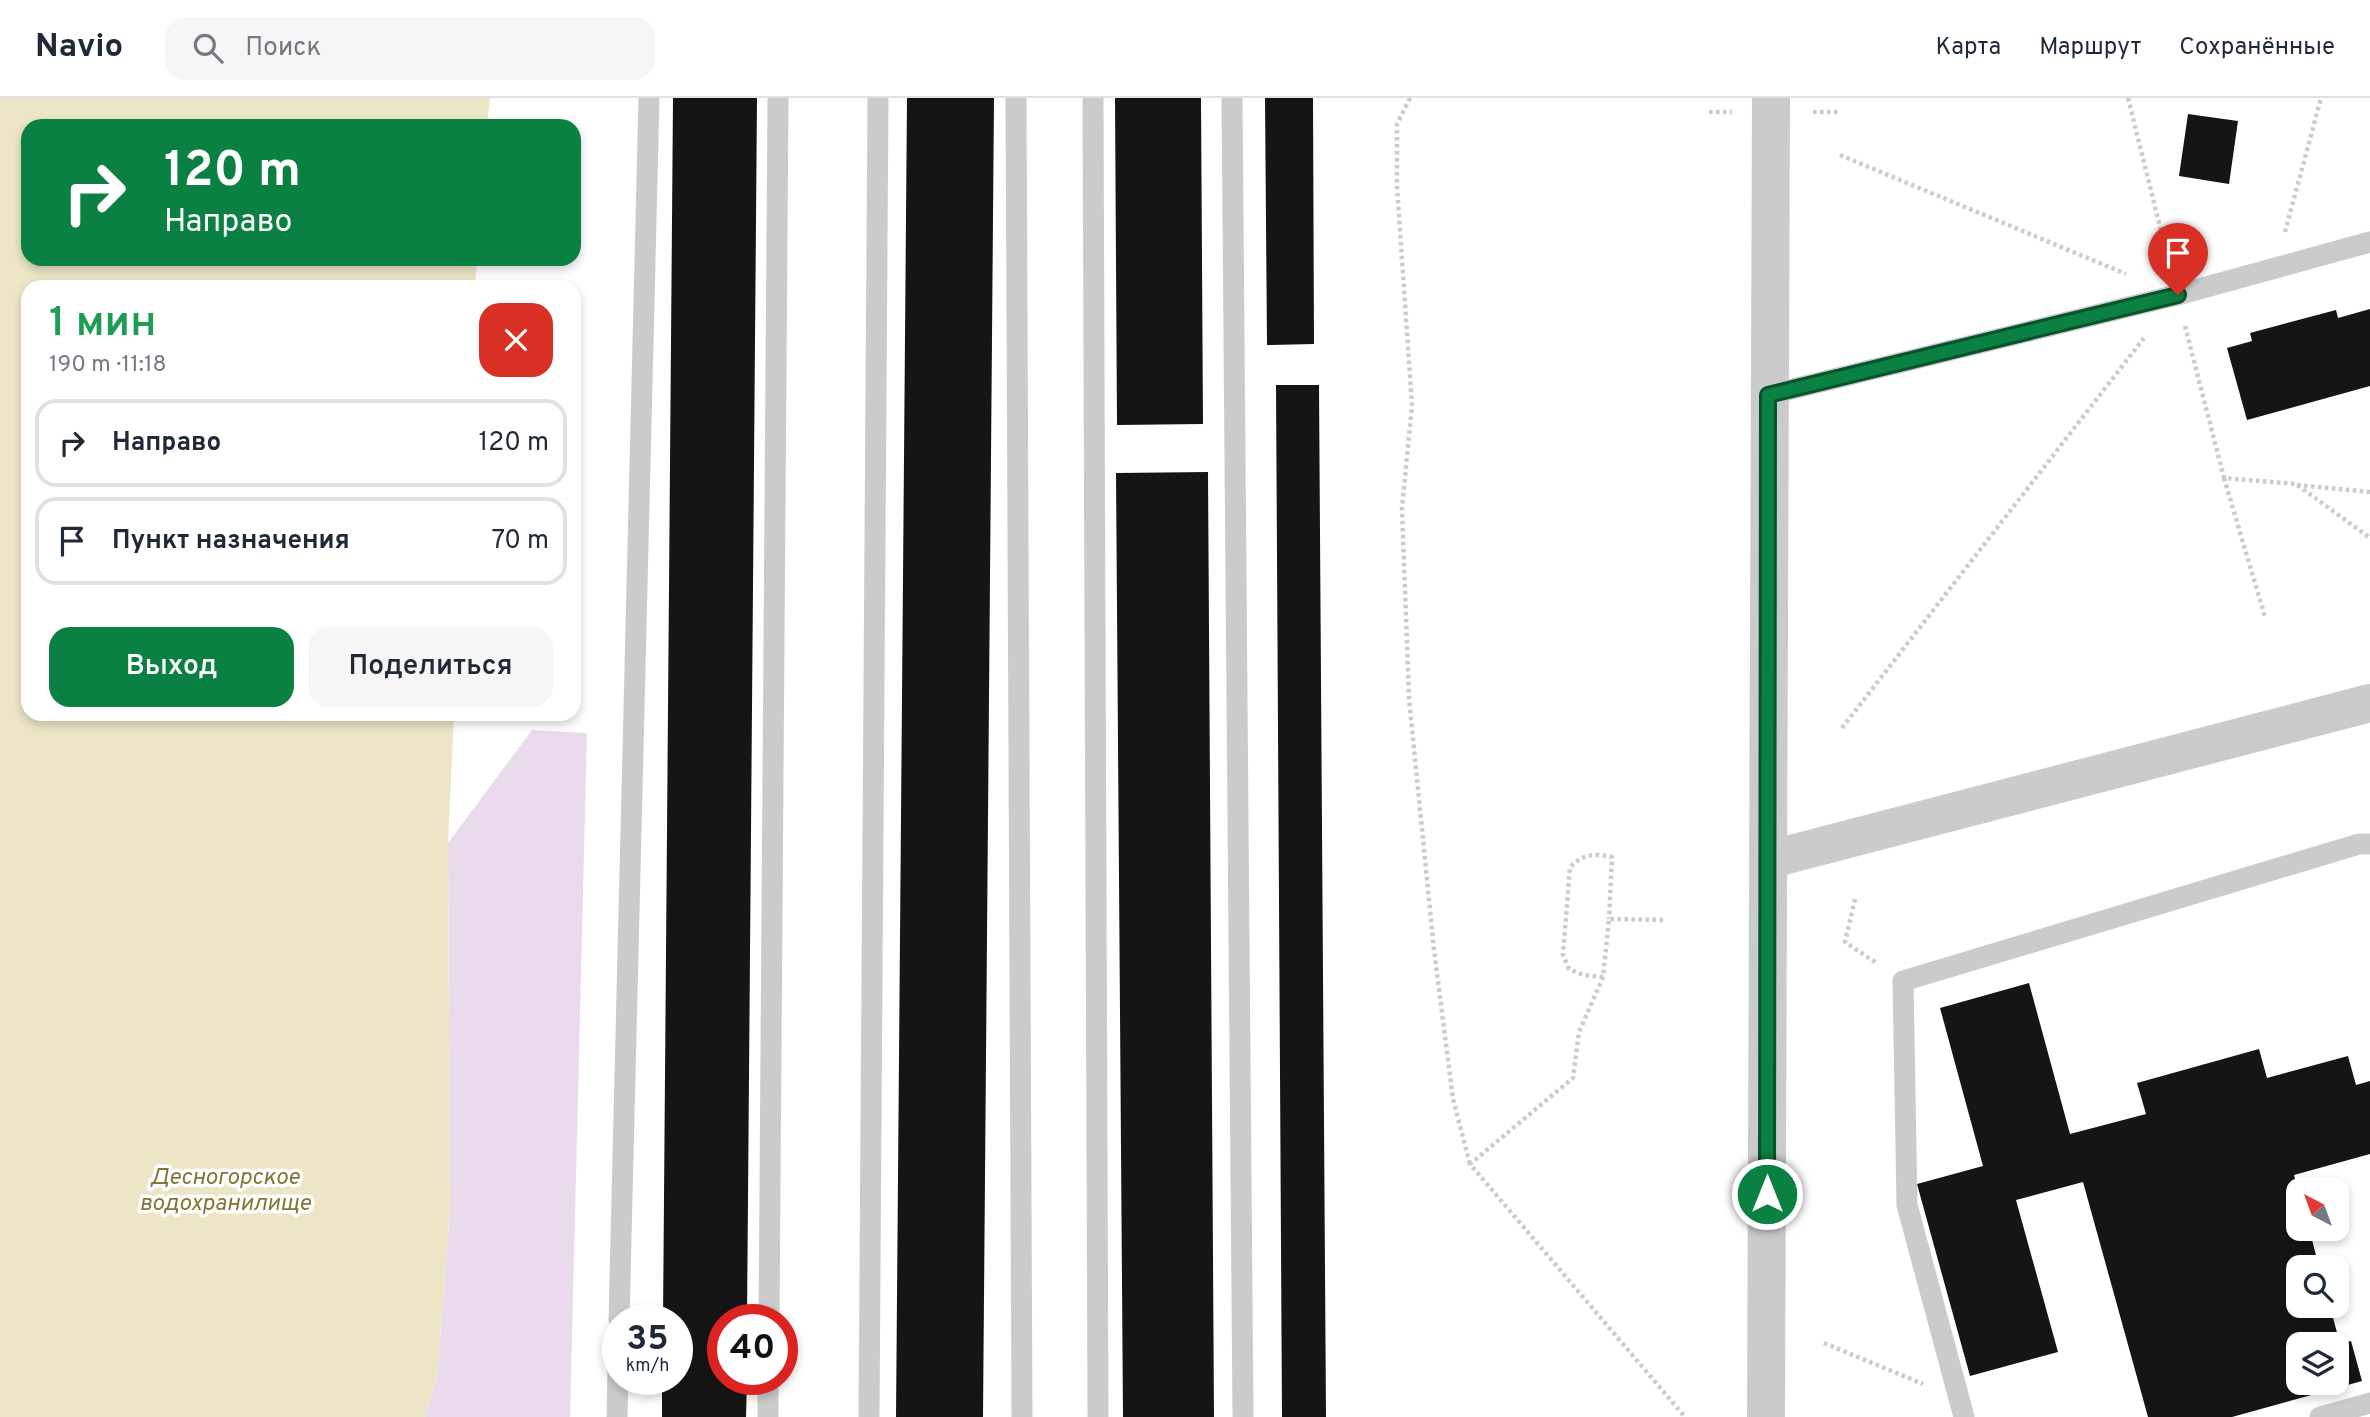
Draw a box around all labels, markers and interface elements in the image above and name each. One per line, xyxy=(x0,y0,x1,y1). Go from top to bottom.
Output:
search box xyxy=(165,17,655,80)
text: Navio xyxy=(35,27,123,69)
icon: search xyxy=(189,29,227,67)
text: Поиск xyxy=(245,32,321,65)
text: Карта xyxy=(1935,33,2001,63)
text: Маршрут xyxy=(2039,33,2141,63)
text: Сохранённые xyxy=(2179,33,2335,63)
text: 120 m xyxy=(164,142,301,204)
icon: right xyxy=(49,147,140,238)
text: Направо xyxy=(164,203,292,243)
pin xyxy=(2148,223,2208,295)
icon: arrive xyxy=(2159,234,2197,272)
text: 1 мин xyxy=(49,298,156,351)
button: close xyxy=(479,303,553,377)
text: 190 m · 11:18 xyxy=(49,351,167,380)
icon: right xyxy=(53,424,91,462)
text: Направо xyxy=(112,427,221,460)
text: 120 m xyxy=(479,427,549,460)
icon: arrive xyxy=(53,522,91,560)
text: Пункт назначения xyxy=(112,525,350,558)
text: 70 m xyxy=(491,525,549,558)
button: Выход xyxy=(49,627,294,707)
button: Поделиться xyxy=(308,627,553,707)
position arrow xyxy=(1730,1157,1804,1231)
water label: Десногорское водохранилище xyxy=(139,1164,312,1219)
north arrow xyxy=(2286,1178,2348,1241)
map controls xyxy=(2286,1178,2349,1395)
button: search xyxy=(2286,1255,2349,1318)
speed limit sign: 40 xyxy=(707,1304,798,1395)
text: 35 xyxy=(626,1318,669,1362)
button: layers xyxy=(2286,1332,2349,1395)
text: km/h xyxy=(626,1355,669,1378)

